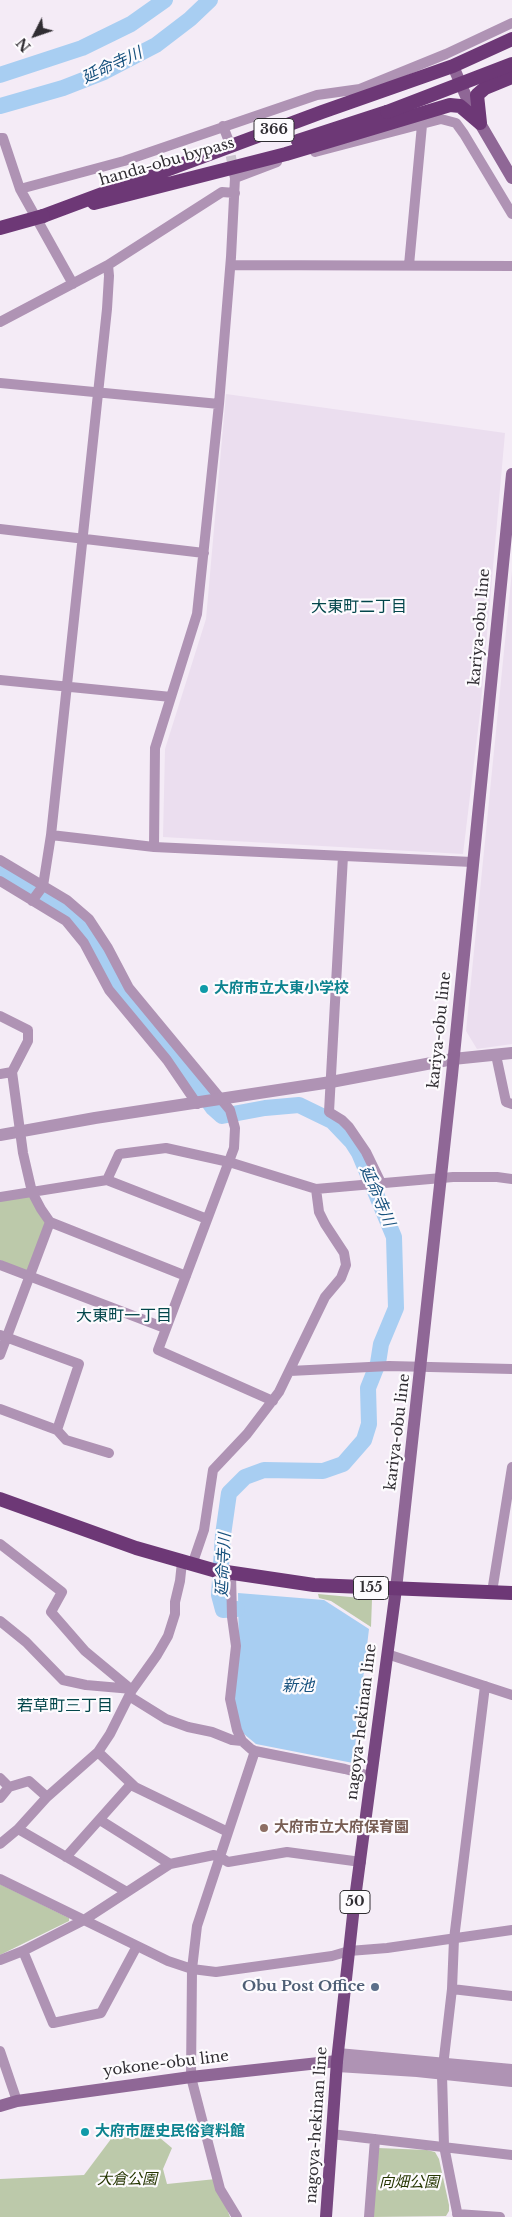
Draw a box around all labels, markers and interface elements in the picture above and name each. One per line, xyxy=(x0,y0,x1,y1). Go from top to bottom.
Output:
north arrow xyxy=(10,10,60,60)
text: N xyxy=(13,34,35,56)
water label: 延命寺川 xyxy=(79,44,145,88)
road number: 366 xyxy=(254,118,294,142)
street label: handa-obu bypass xyxy=(97,134,237,190)
street label: kariya-obu line xyxy=(466,568,494,686)
district label: 大東町二丁目 xyxy=(311,597,407,617)
street label: kariya-obu line xyxy=(425,971,455,1089)
place label: 大府市立大東小学校 xyxy=(214,980,349,998)
marker: 大府市立大東小学校 xyxy=(198,983,210,995)
water label: 延命寺川 xyxy=(356,1163,398,1229)
district label: 大東町一丁目 xyxy=(76,1306,172,1326)
street label: kariya-obu line xyxy=(382,1373,414,1491)
water label: 延命寺川 xyxy=(213,1533,235,1597)
road number: 155 xyxy=(354,1576,388,1600)
street label: nagoya-hekinan line xyxy=(343,1643,381,1801)
water label: 新池 xyxy=(282,1676,314,1696)
district label: 若草町三丁目 xyxy=(17,1696,113,1716)
place label: 大府市立大府保育園 xyxy=(274,1819,409,1837)
marker: 大府市立大府保育園 xyxy=(258,1822,270,1834)
road number: 50 xyxy=(340,1890,370,1914)
place label: Obu Post Office xyxy=(242,1978,365,1996)
marker: Obu Post Office xyxy=(369,1981,381,1993)
street label: nagoya-hekinan line xyxy=(303,2046,331,2204)
street label: yokone-obu line xyxy=(102,2047,230,2081)
place label: 大府市歴史民俗資料館 xyxy=(95,2123,245,2141)
marker: 大府市歴史民俗資料館 xyxy=(79,2126,91,2138)
park label: 大倉公園 xyxy=(97,2171,157,2189)
park label: 向畑公園 xyxy=(379,2174,439,2192)

